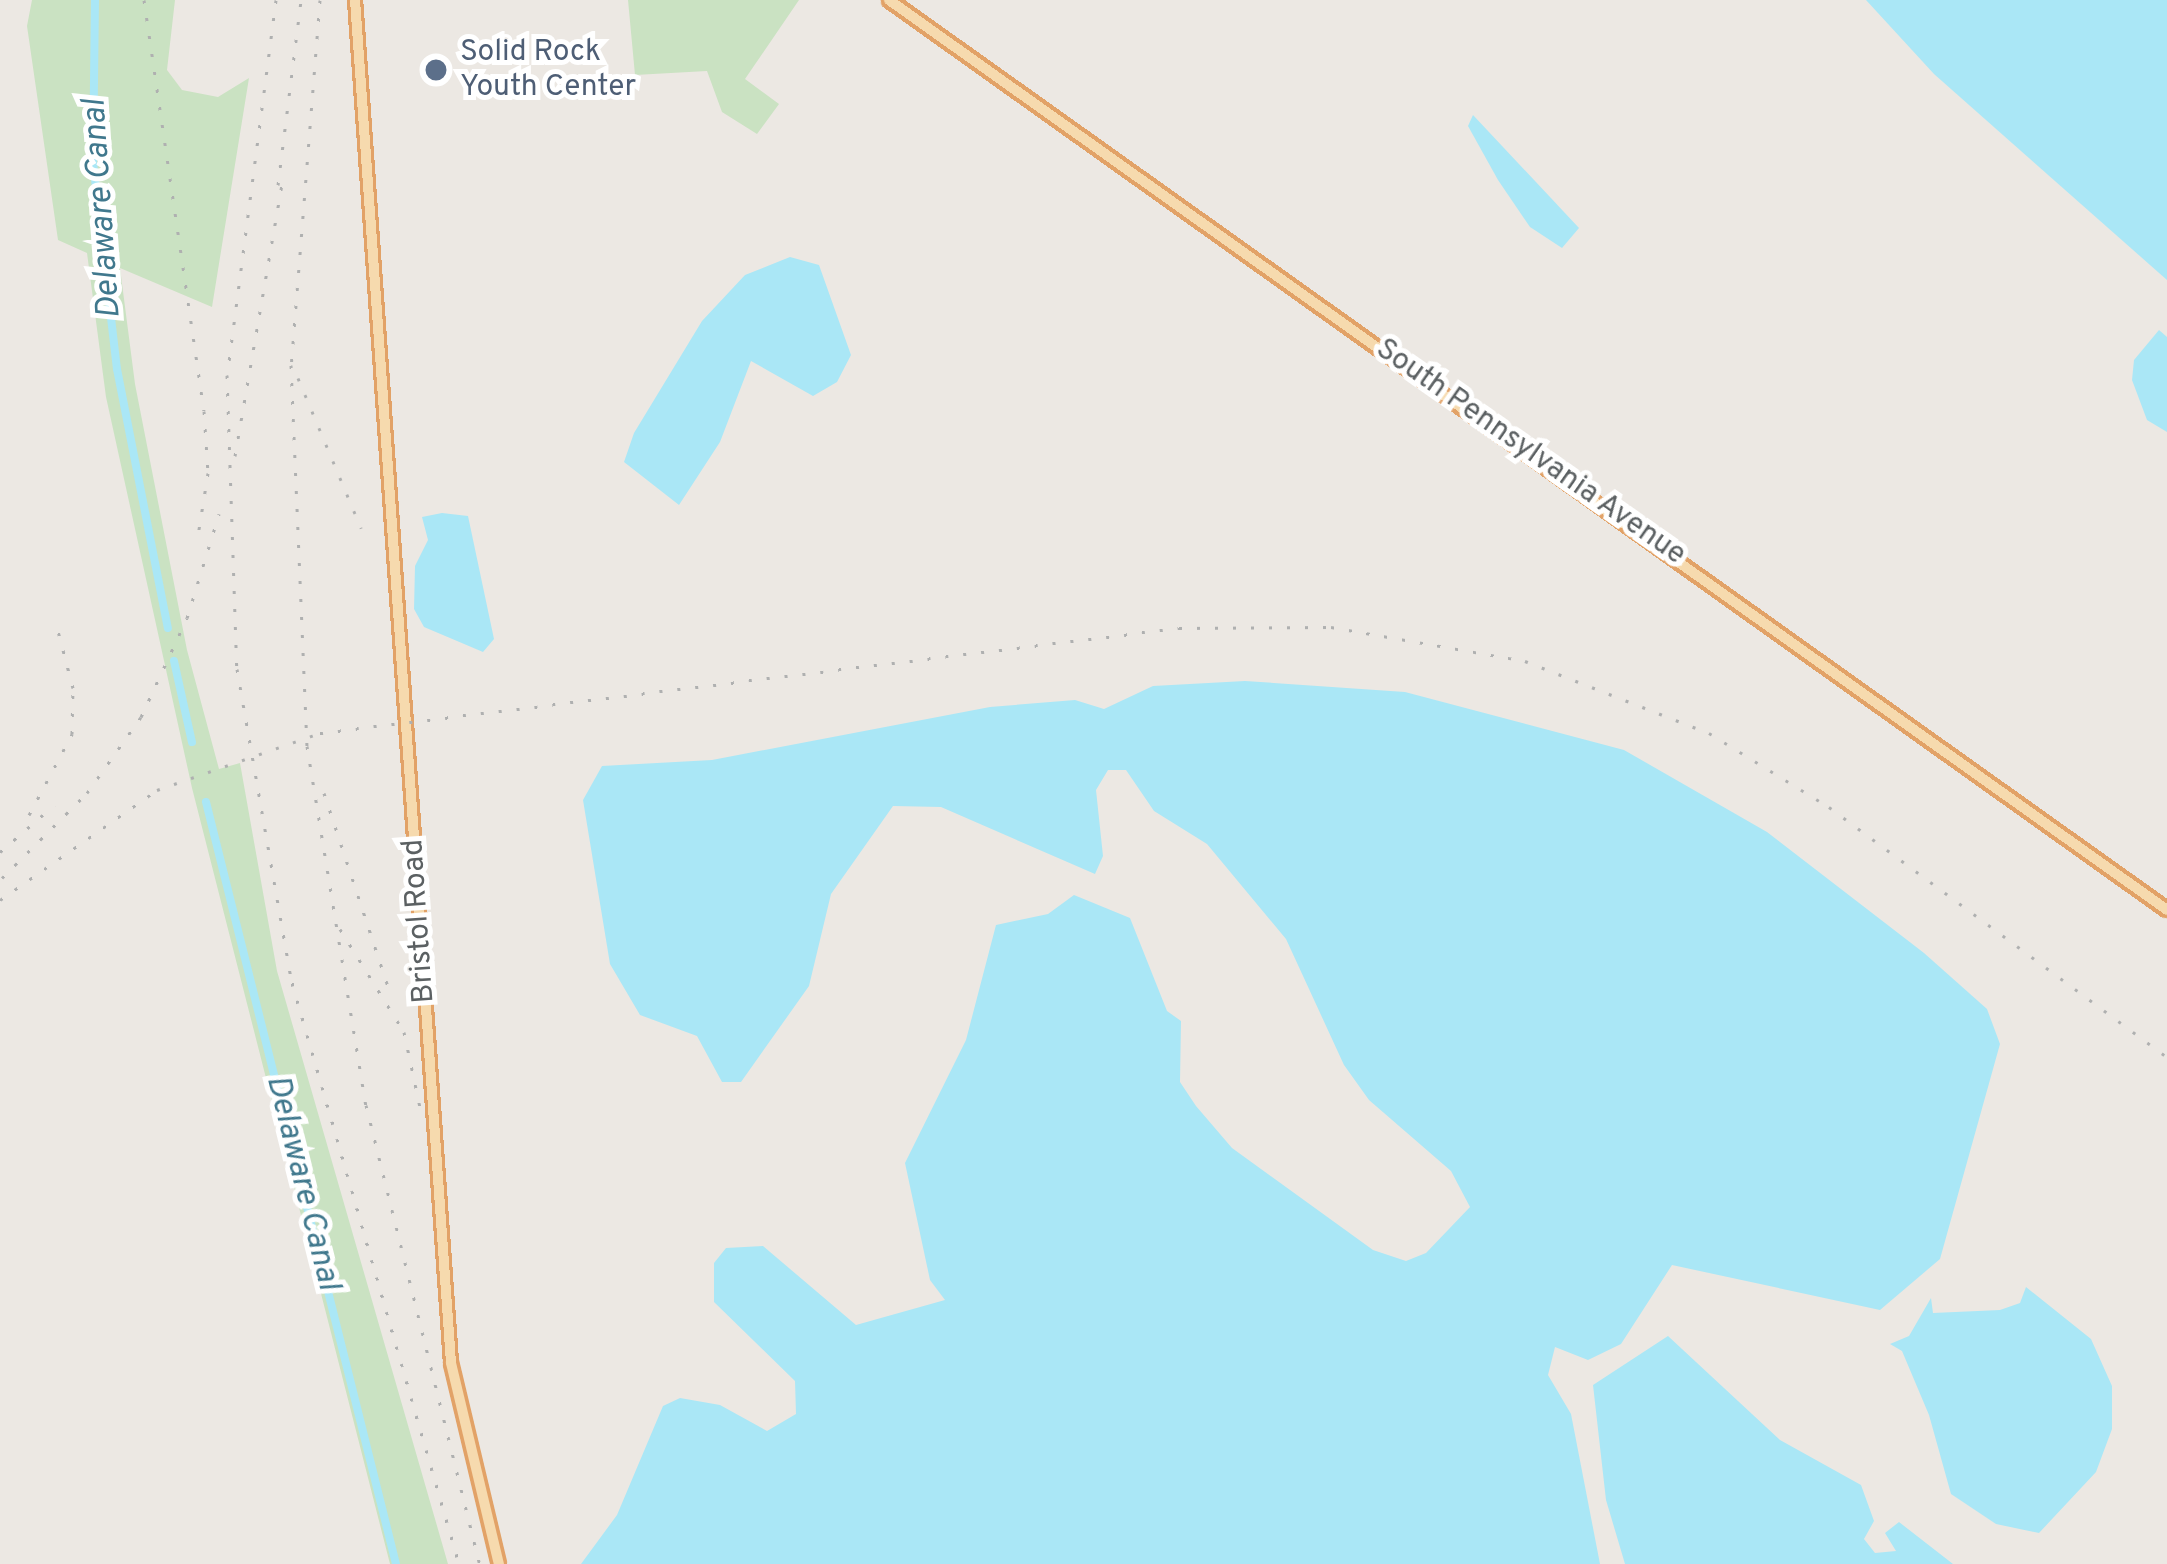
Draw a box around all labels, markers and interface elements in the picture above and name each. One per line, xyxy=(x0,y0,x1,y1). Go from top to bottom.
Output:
place label: Solid Rock Youth Center xyxy=(460,35,636,106)
marker: Solid Rock Youth Center xyxy=(423,57,449,83)
water label: Delaware Canal xyxy=(77,98,131,320)
street label: South Pennsylvania Avenue xyxy=(1368,332,1692,574)
street label: Bristol Road xyxy=(396,838,444,1004)
water label: Delaware Canal xyxy=(255,1071,347,1295)

